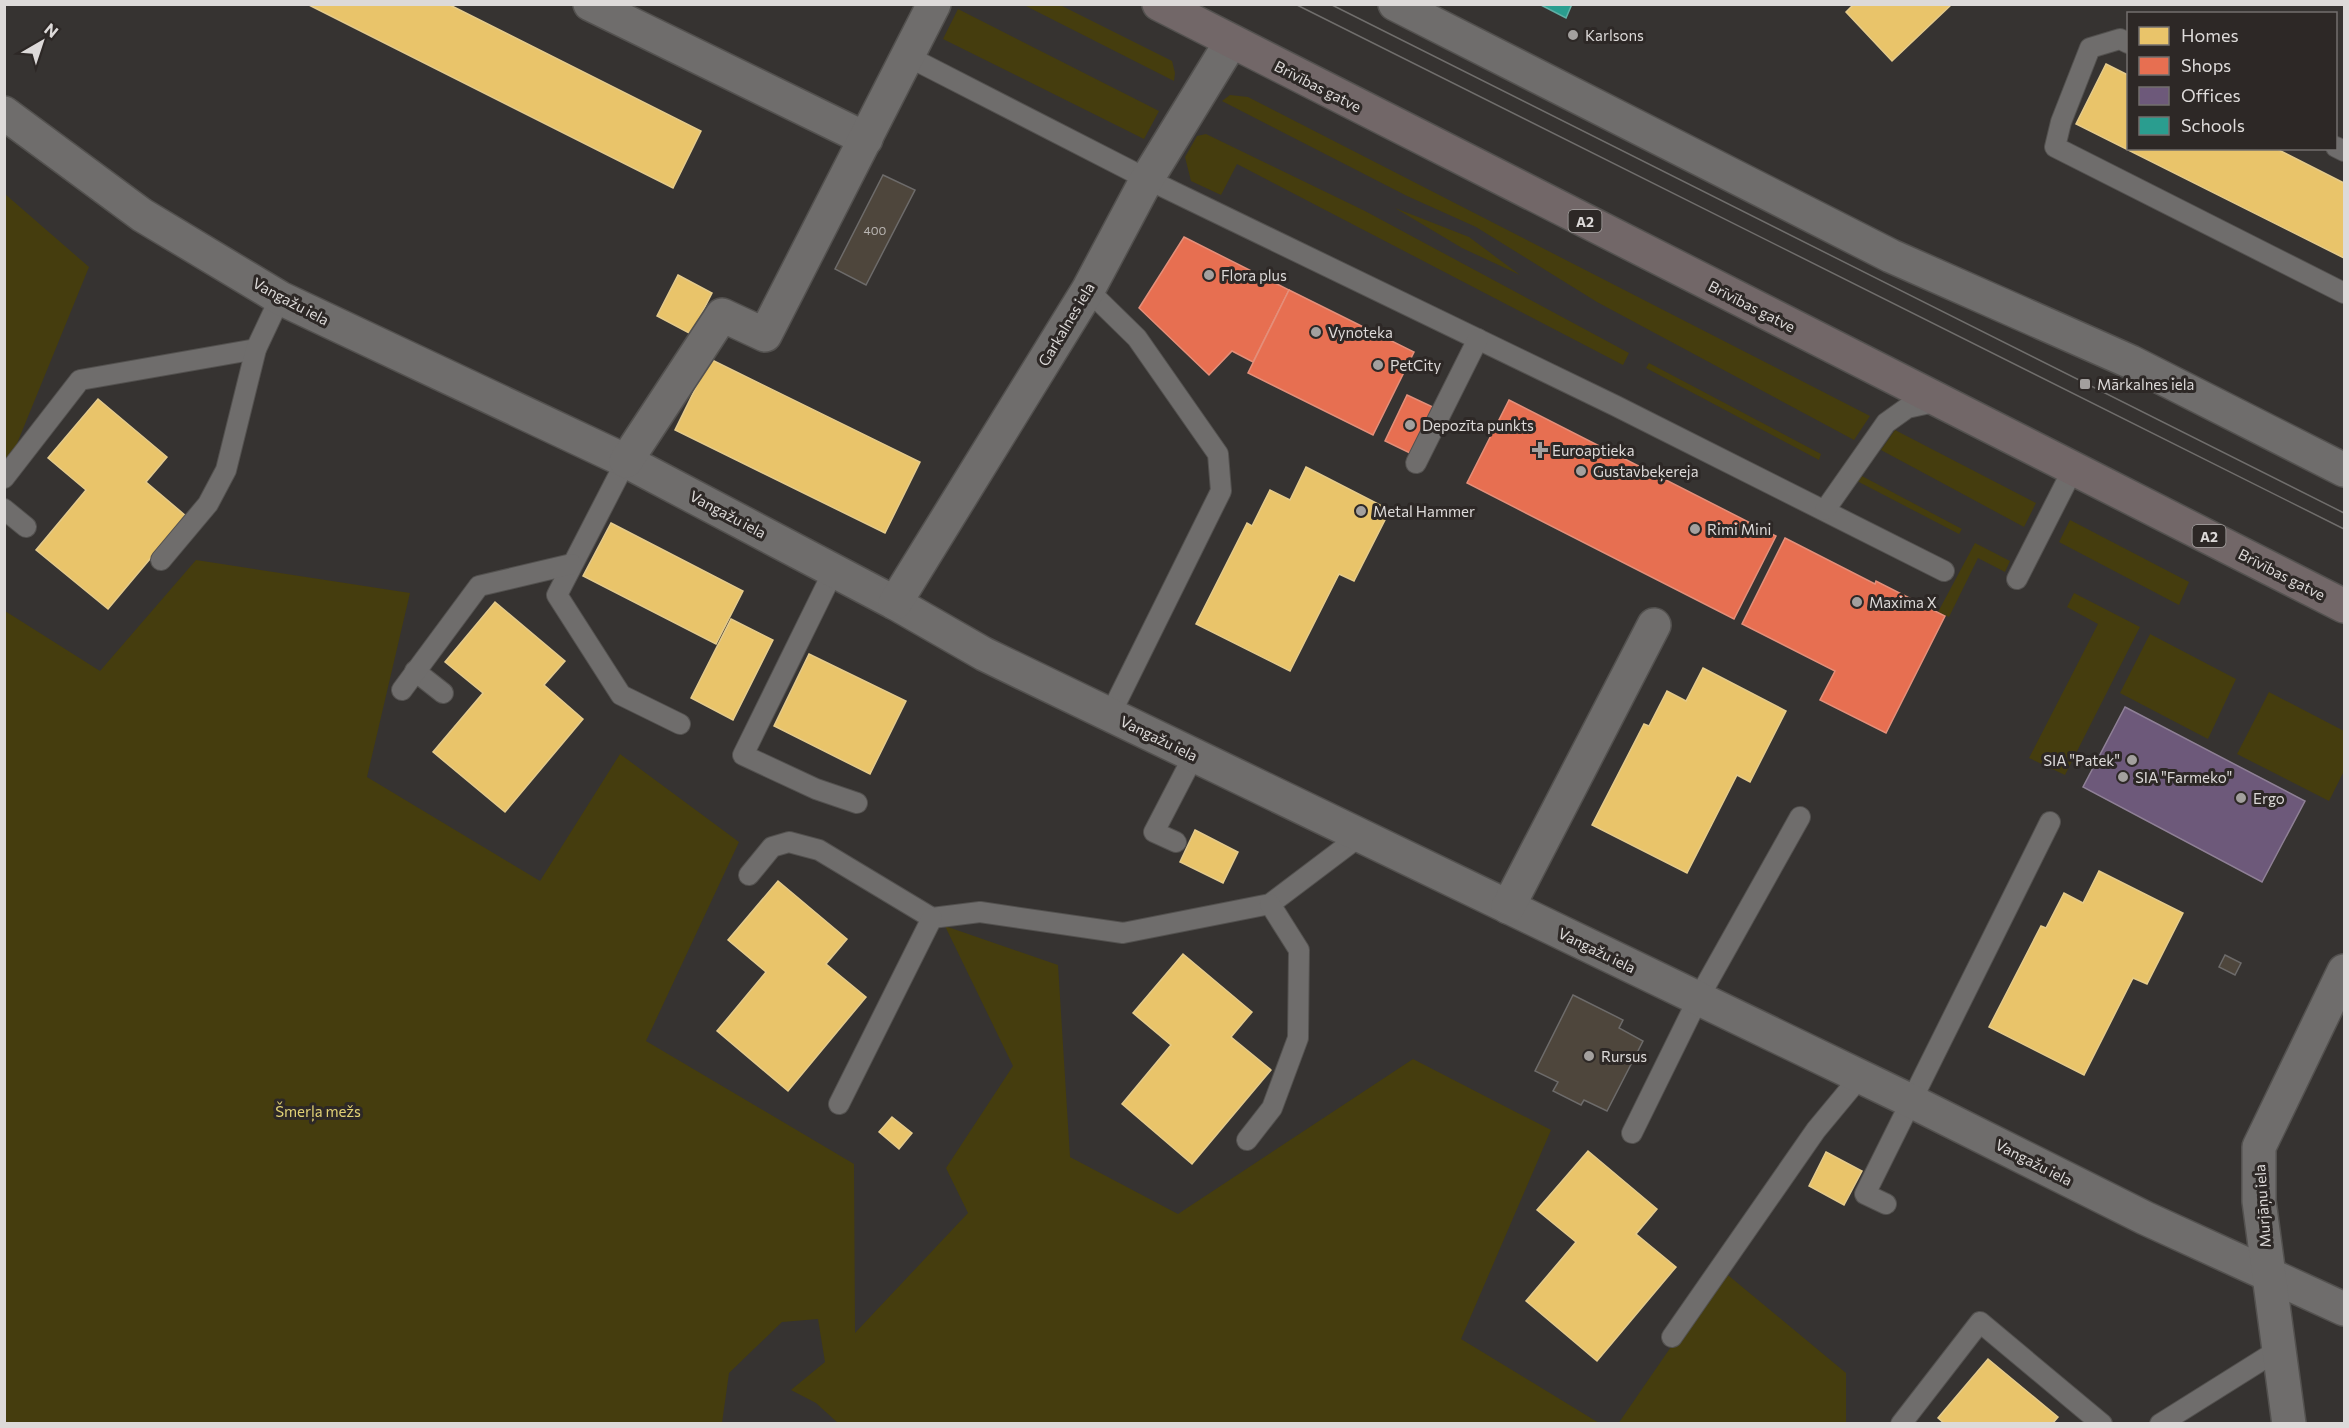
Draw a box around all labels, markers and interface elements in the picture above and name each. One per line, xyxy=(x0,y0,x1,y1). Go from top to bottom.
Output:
north arrow xyxy=(12,12,72,72)
legend xyxy=(2127,12,2337,150)
text: N xyxy=(41,19,62,41)
text: Homes xyxy=(2181,24,2239,46)
place label: Karlsons xyxy=(1585,26,1644,44)
marker: Karlsons xyxy=(1566,28,1580,42)
text: Shops xyxy=(2181,54,2231,76)
street label: Brīvības gatve xyxy=(1272,56,1364,116)
text: Offices xyxy=(2181,84,2241,106)
text: Schools xyxy=(2181,114,2245,136)
road number: A2 xyxy=(1568,210,1602,232)
house number: 400 xyxy=(864,223,887,237)
place label: Flora plus xyxy=(1221,266,1287,284)
marker: Flora plus xyxy=(1202,268,1216,282)
street label: Vangažu iela xyxy=(250,273,332,329)
street label: Brīvības gatve xyxy=(1706,276,1798,336)
street label: Garkalnes iela xyxy=(1034,279,1098,369)
place label: Vynoteka xyxy=(1328,323,1393,341)
marker: Vynoteka xyxy=(1309,325,1323,339)
place label: PetCity xyxy=(1390,356,1441,374)
marker: PetCity xyxy=(1371,358,1385,372)
place label: Mārkalnes iela xyxy=(2097,375,2194,393)
marker: Mārkalnes iela xyxy=(2078,377,2092,391)
place label: Depozīta punkts xyxy=(1422,416,1534,434)
marker: Depozīta punkts xyxy=(1403,418,1417,432)
place label: Euroaptieka xyxy=(1552,441,1634,459)
marker: Euroaptieka xyxy=(1533,443,1547,457)
place label: Gustavbeķereja xyxy=(1593,462,1698,482)
marker: Gustavbeķereja xyxy=(1574,464,1588,478)
street label: Vangažu iela xyxy=(687,486,769,542)
place label: Metal Hammer xyxy=(1373,502,1475,520)
marker: Metal Hammer xyxy=(1354,504,1368,518)
place label: Rimi Mini xyxy=(1707,520,1771,538)
marker: Rimi Mini xyxy=(1688,522,1702,536)
road number: A2 xyxy=(2192,525,2226,547)
street label: Brīvības gatve xyxy=(2236,544,2328,604)
place label: Maxima X xyxy=(1869,593,1937,611)
marker: Maxima X xyxy=(1850,595,1864,609)
street label: Vangažu iela xyxy=(1117,712,1201,764)
place label: SIA "Patek" xyxy=(2043,751,2120,769)
marker: SIA "Patek" xyxy=(2125,753,2139,767)
place label: SIA "Farmeko" xyxy=(2135,768,2232,786)
marker: SIA "Farmeko" xyxy=(2116,770,2130,784)
place label: Ergo xyxy=(2253,789,2285,807)
marker: Ergo xyxy=(2234,791,2248,805)
street label: Vangažu iela xyxy=(1555,924,1639,976)
place label: Rursus xyxy=(1601,1047,1647,1065)
marker: Rursus xyxy=(1582,1049,1596,1063)
park label: Šmerļa mežs xyxy=(275,1101,361,1122)
street label: Vangažu iela xyxy=(1993,1135,2075,1189)
street label: Murjāņu iela xyxy=(2250,1164,2276,1248)

